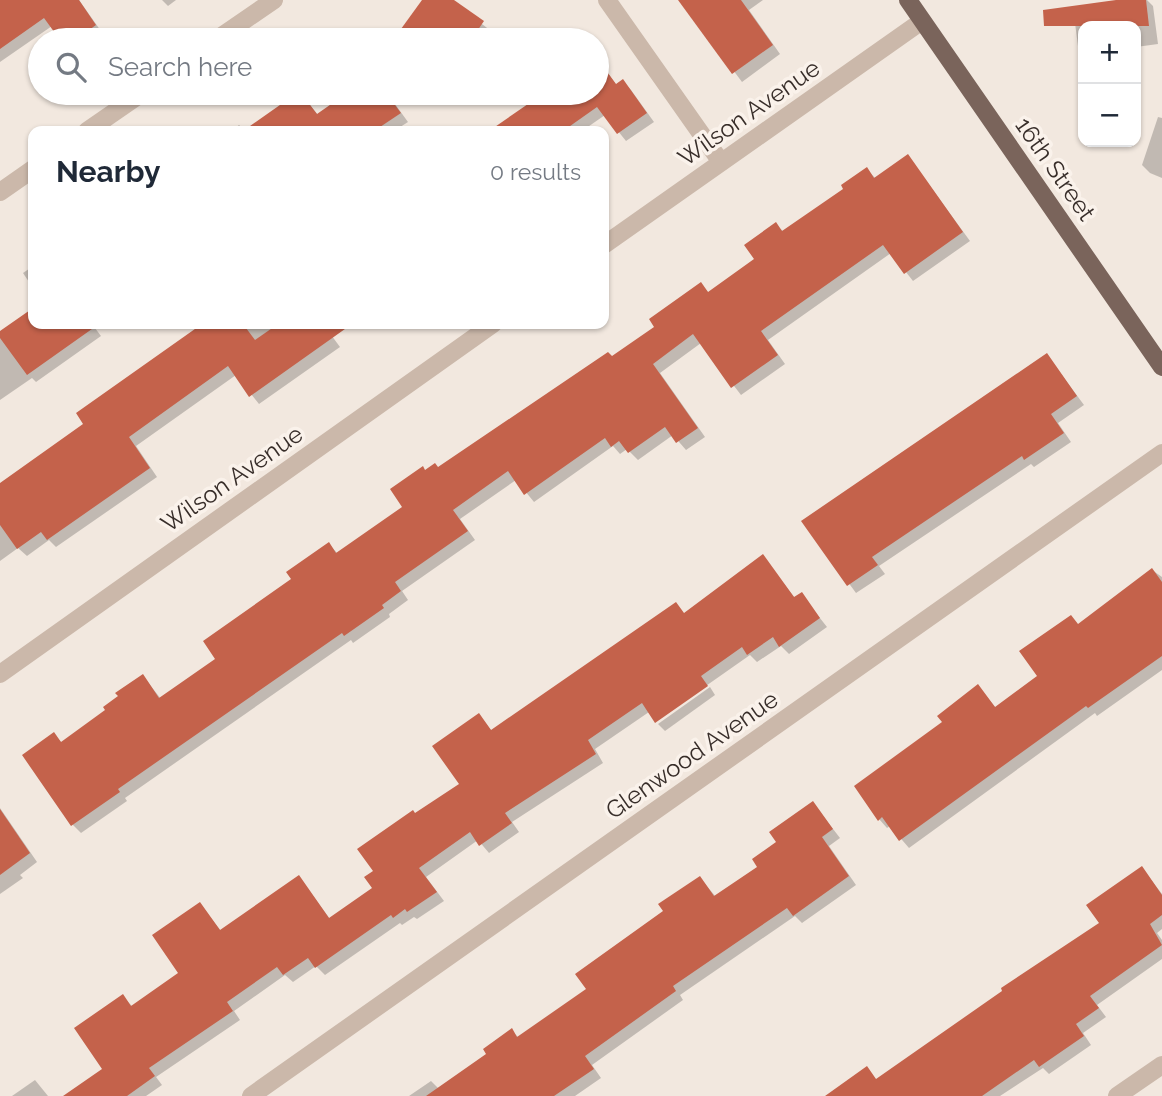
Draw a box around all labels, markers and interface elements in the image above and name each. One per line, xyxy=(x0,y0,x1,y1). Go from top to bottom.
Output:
map controls xyxy=(1078,21,1141,147)
button: + xyxy=(1078,21,1141,84)
search box xyxy=(28,28,609,105)
icon: search xyxy=(52,48,90,86)
text: Search here xyxy=(108,52,252,82)
street label: Wilson Avenue xyxy=(672,53,825,172)
button: − xyxy=(1078,84,1141,147)
street label: 16th Street xyxy=(1009,111,1102,226)
text: Nearby xyxy=(56,154,160,189)
text: 0 results xyxy=(490,158,581,185)
street label: Wilson Avenue xyxy=(155,419,308,538)
street label: Glenwood Avenue xyxy=(600,684,783,825)

